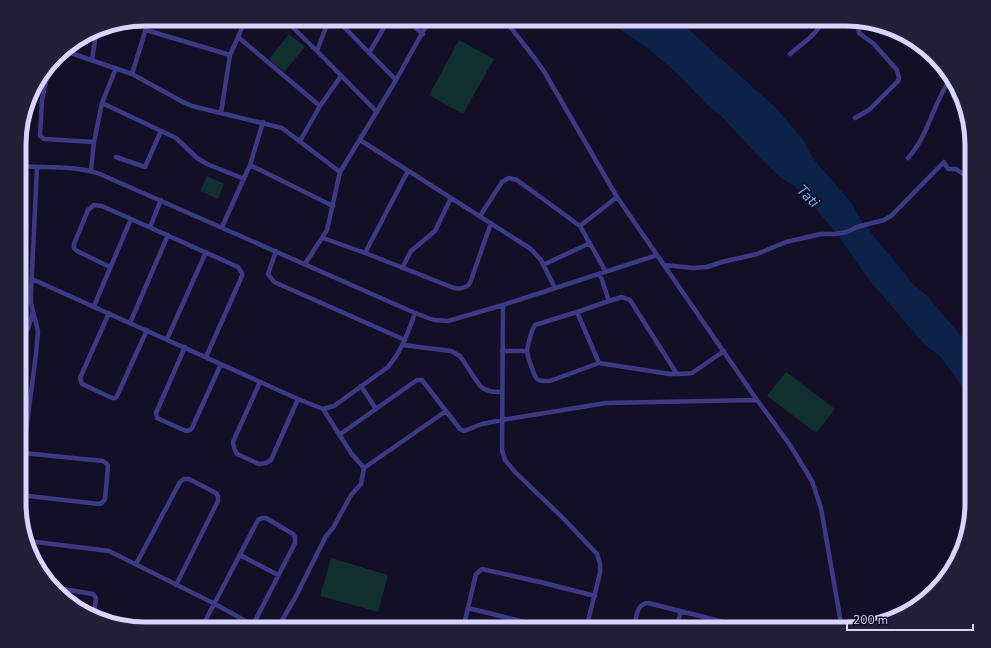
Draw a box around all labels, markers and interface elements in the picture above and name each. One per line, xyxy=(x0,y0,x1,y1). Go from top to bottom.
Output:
water label: Tati xyxy=(792,180,824,212)
scale bar xyxy=(847,606,973,632)
text: 200 m xyxy=(853,612,888,628)

